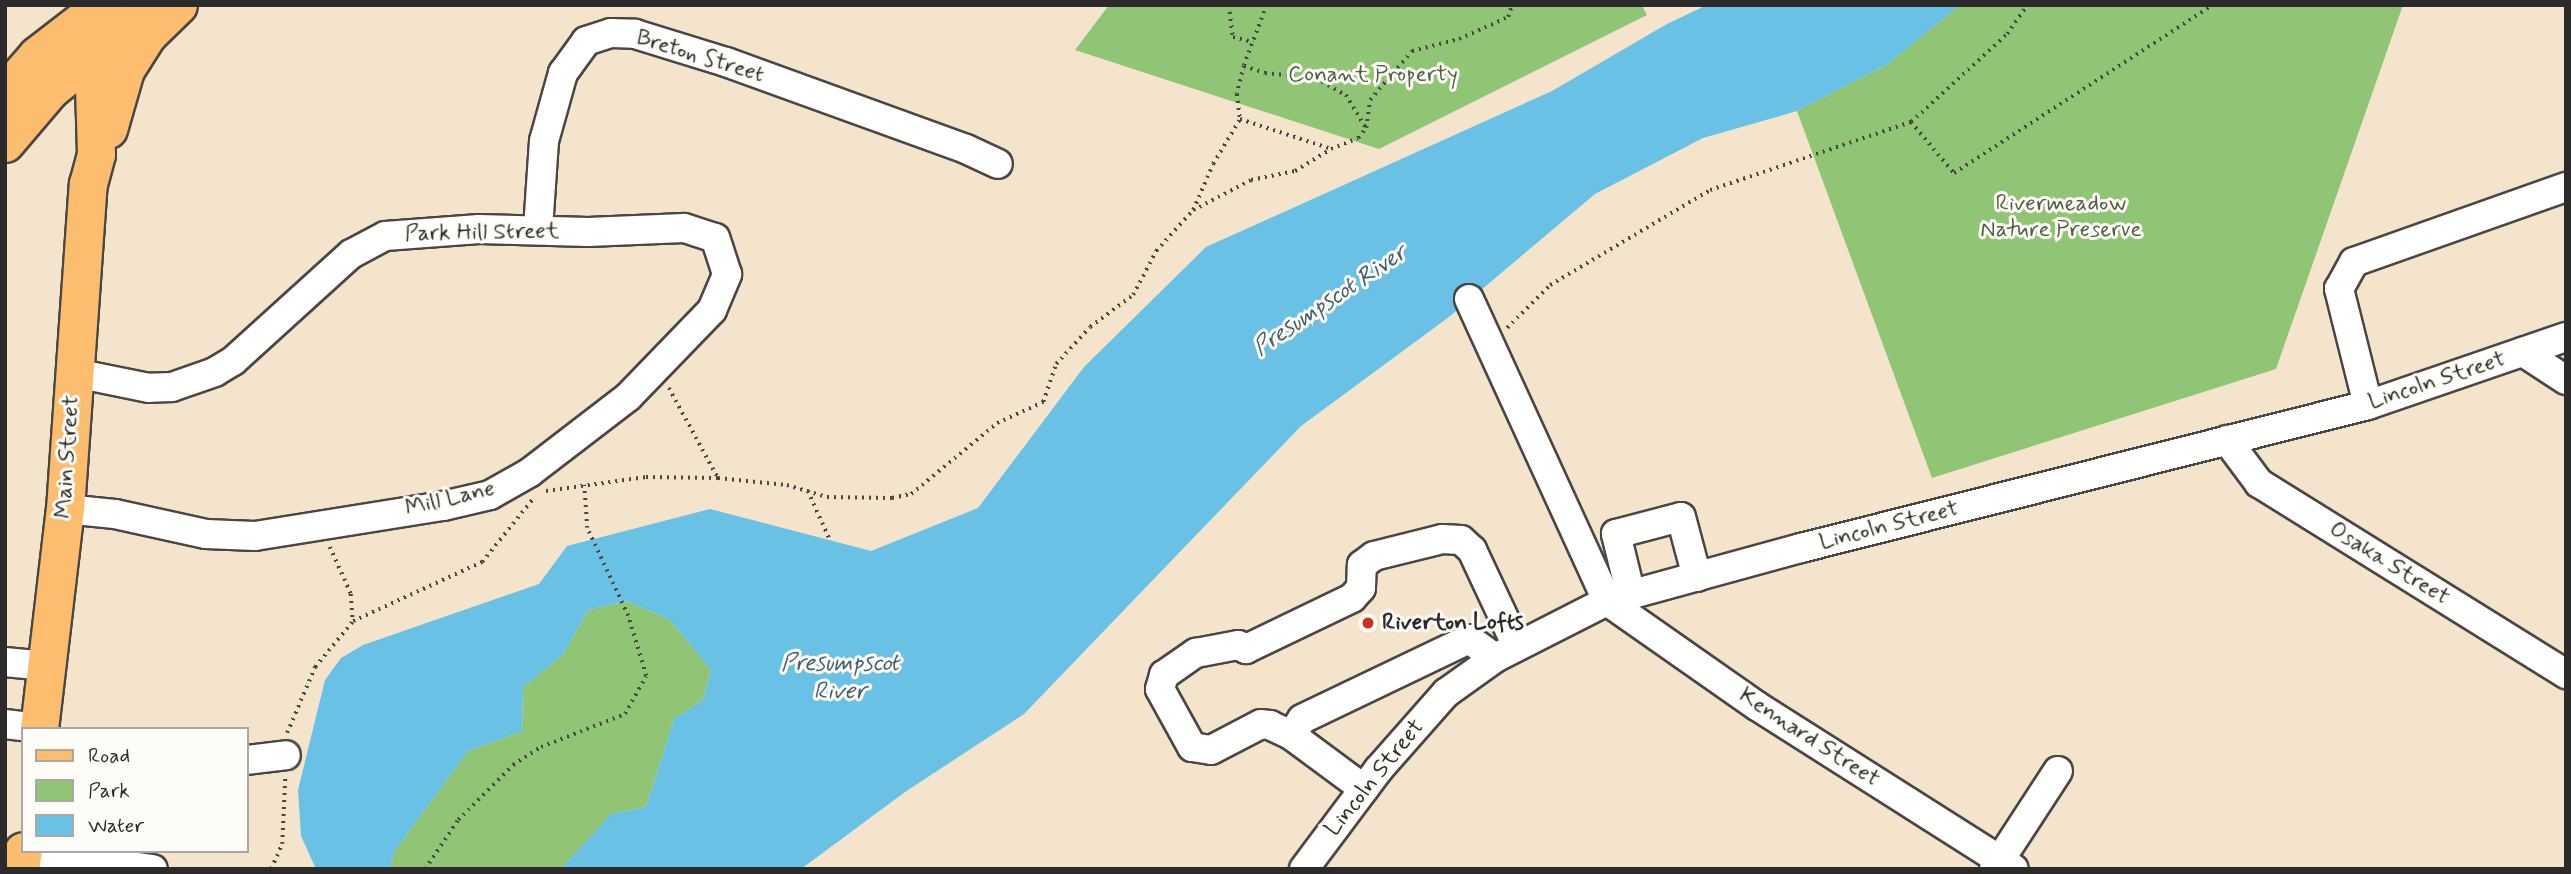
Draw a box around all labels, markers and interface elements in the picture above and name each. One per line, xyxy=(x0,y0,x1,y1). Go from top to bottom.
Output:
street label: Breton Street xyxy=(631,24,769,90)
park label: Conant Property xyxy=(1288,61,1458,89)
park label: Rivermeadow Nature Preserve xyxy=(1981,190,2141,244)
street label: Park Hill Street xyxy=(405,218,559,248)
water label: Presumpscot River xyxy=(1248,239,1412,363)
street label: Lincoln Street xyxy=(2365,346,2509,416)
street label: Main Street xyxy=(50,395,86,519)
street label: Mill Lane xyxy=(403,475,497,523)
street label: Lincoln Street xyxy=(1817,496,1961,556)
street label: Osaka Street xyxy=(2324,516,2454,612)
place label: Riverton Lofts xyxy=(1382,609,1528,637)
marker: Riverton Lofts xyxy=(1360,615,1376,631)
water label: Presumpscot River xyxy=(781,650,899,706)
street label: Kennard Street xyxy=(1734,683,1884,793)
street label: Lincoln Street xyxy=(1320,714,1430,842)
legend xyxy=(21,727,248,853)
text: Road xyxy=(88,742,130,770)
text: Park xyxy=(88,777,130,805)
text: Water xyxy=(88,812,144,840)

